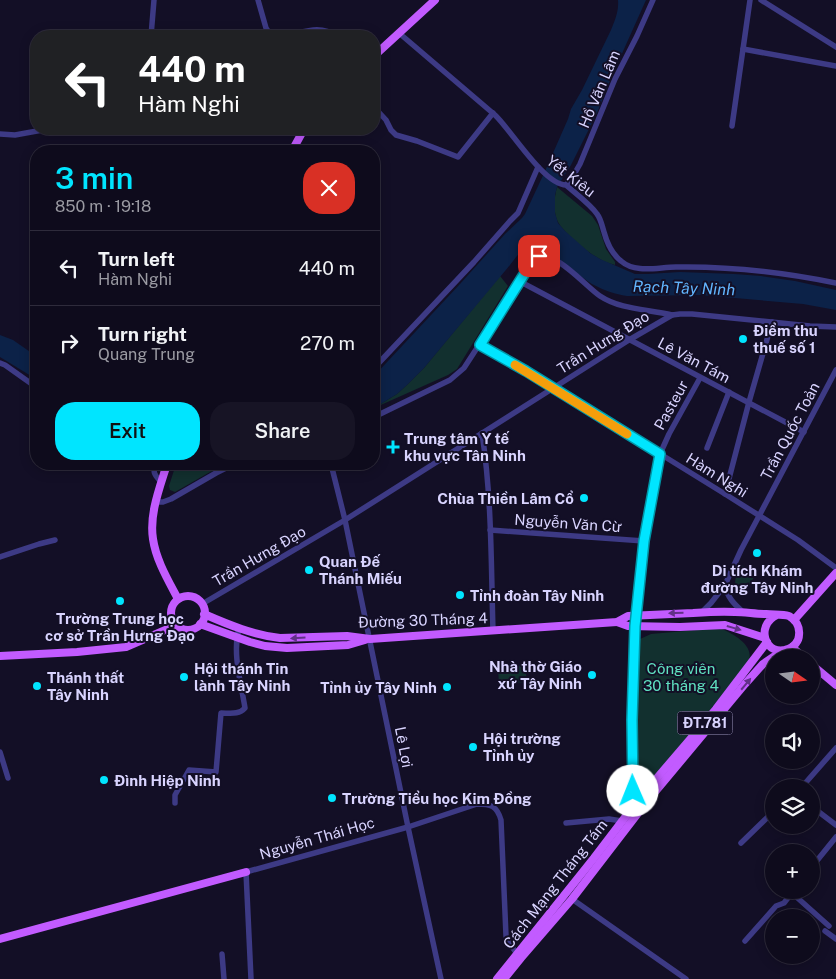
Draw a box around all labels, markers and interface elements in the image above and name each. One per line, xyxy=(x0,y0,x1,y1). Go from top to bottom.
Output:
street label: Hồ Văn Lâm xyxy=(575,48,623,130)
text: 440 m xyxy=(138,49,246,90)
icon: left xyxy=(55,50,120,115)
text: Hàm Nghi xyxy=(138,91,240,117)
street label: Yết Kiêu xyxy=(543,152,599,200)
text: 3 min xyxy=(55,160,133,196)
button: close xyxy=(303,162,355,214)
text: 850 m · 19:18 xyxy=(55,197,151,216)
pin xyxy=(518,235,560,277)
icon: arrive xyxy=(525,242,553,270)
text: Turn left xyxy=(98,248,175,270)
icon: left xyxy=(55,254,83,282)
text: 440 m xyxy=(298,257,355,279)
text: Hàm Nghi xyxy=(98,270,172,289)
water label: Rạch Tây Ninh xyxy=(632,277,736,299)
street label: Trần Hưng Đạo xyxy=(554,307,652,377)
place label: Điểm thu thuế số 1 xyxy=(753,322,818,356)
text: Turn right xyxy=(98,323,187,345)
icon: right xyxy=(55,329,83,357)
text: 270 m xyxy=(300,332,355,354)
marker: Điểm thu thuế số 1 xyxy=(737,333,749,345)
street label: Lê Văn Tám xyxy=(655,334,733,386)
text: Quang Trung xyxy=(98,345,195,364)
street label: Pasteur xyxy=(651,377,692,433)
street label: Trần Quốc Toản xyxy=(757,379,823,483)
button: Exit xyxy=(55,402,200,460)
button: Share xyxy=(210,402,355,460)
place label: Trung tâm Y tế khu vực Tân Ninh xyxy=(404,430,526,464)
marker: Trung tâm Y tế khu vực Tân Ninh xyxy=(386,440,400,454)
street label: Hàm Nghi xyxy=(683,449,751,501)
place label: Chùa Thiền Lâm Cổ xyxy=(437,490,574,507)
marker: Chùa Thiền Lâm Cổ xyxy=(578,492,590,504)
street label: Nguyễn Văn Cừ xyxy=(514,511,622,535)
street label: Trần Hưng Đạo xyxy=(209,522,309,590)
marker: Di tích Khám đường Tây Ninh xyxy=(751,547,763,559)
place label: Quan Đế Thánh Miếu xyxy=(319,553,402,587)
place label: Di tích Khám đường Tây Ninh xyxy=(701,562,813,596)
marker: Quan Đế Thánh Miếu xyxy=(303,564,315,576)
place label: Tỉnh đoàn Tây Ninh xyxy=(470,587,604,604)
marker: Tỉnh đoàn Tây Ninh xyxy=(454,589,466,601)
marker: Trường Trung học cơ sở Trần Hưng Đạo xyxy=(114,595,126,607)
street label: Đường 30 Tháng 4 xyxy=(358,609,488,631)
place label: Trường Trung học cơ sở Trần Hưng Đạo xyxy=(45,610,195,644)
one-way arrow xyxy=(668,610,684,618)
one-way arrow xyxy=(727,624,742,632)
one-way arrow xyxy=(290,634,306,642)
north arrow xyxy=(765,649,820,704)
map controls xyxy=(765,649,820,964)
place label: Nhà thờ Giáo xứ Tây Ninh xyxy=(489,658,582,692)
place label: Hội thánh Tin lành Tây Ninh xyxy=(194,660,290,694)
park label: Công viên 30 tháng 4 xyxy=(643,660,719,694)
place label: Thánh thất Tây Ninh xyxy=(47,669,124,703)
marker: Nhà thờ Giáo xứ Tây Ninh xyxy=(586,669,598,681)
marker: Hội thánh Tin lành Tây Ninh xyxy=(178,671,190,683)
one-way arrow xyxy=(740,678,751,691)
place label: Tỉnh ủy Tây Ninh xyxy=(320,679,437,696)
marker: Thánh thất Tây Ninh xyxy=(31,680,43,692)
marker: Tỉnh ủy Tây Ninh xyxy=(441,681,453,693)
road number: ĐT.781 xyxy=(678,711,732,734)
button: sound xyxy=(765,714,820,769)
street label: Lê Lợi xyxy=(392,725,416,769)
place label: Hội trường Tỉnh ủy xyxy=(483,730,561,764)
marker: Hội trường Tỉnh ủy xyxy=(467,741,479,753)
position arrow xyxy=(606,764,658,816)
place label: Đình Hiệp Ninh xyxy=(114,772,221,789)
marker: Đình Hiệp Ninh xyxy=(98,774,110,786)
button: layers xyxy=(765,779,820,834)
place label: Trường Tiểu học Kim Đồng xyxy=(342,790,532,807)
marker: Trường Tiểu học Kim Đồng xyxy=(326,792,338,804)
street label: Nguyễn Thái Học xyxy=(258,813,376,863)
street label: Cách Mạng Tháng Tám xyxy=(499,816,611,952)
button: + xyxy=(765,844,820,899)
button: − xyxy=(765,909,820,964)

